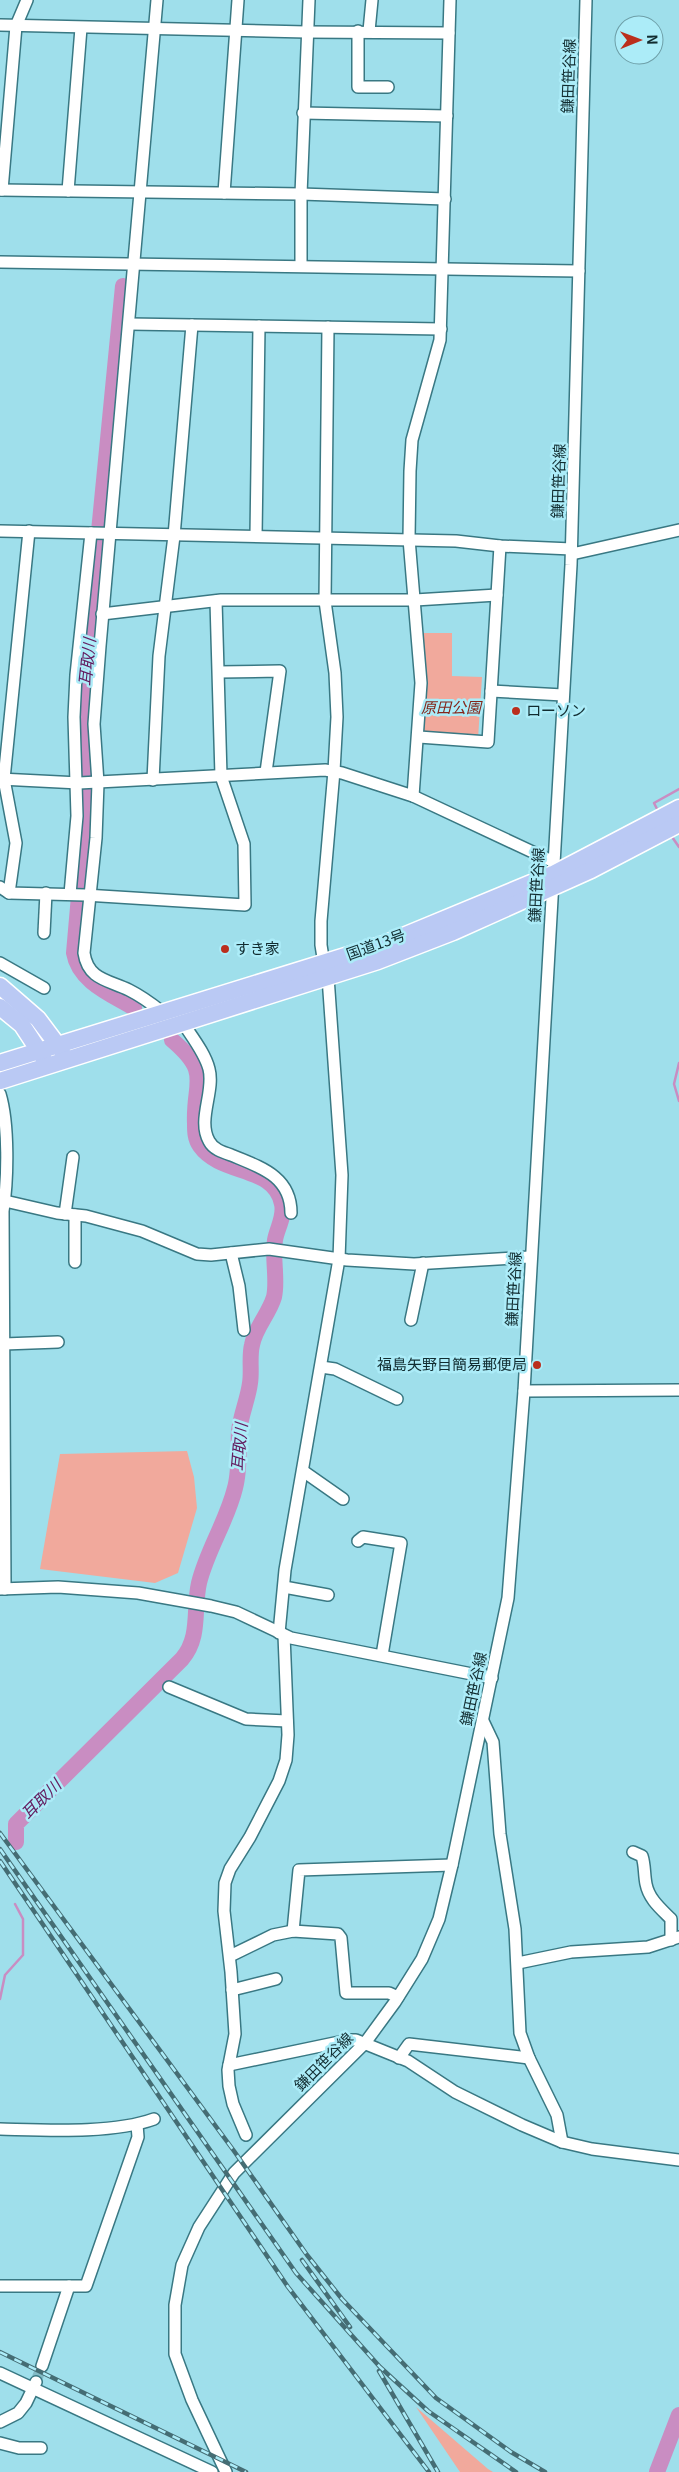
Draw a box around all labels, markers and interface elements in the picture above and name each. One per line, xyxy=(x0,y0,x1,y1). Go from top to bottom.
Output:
north arrow xyxy=(614,15,664,65)
text: N xyxy=(643,34,663,45)
street label: 鎌田笹谷線 xyxy=(556,38,579,114)
street label: 鎌田笹谷線 xyxy=(546,443,569,519)
water label: 耳取川 xyxy=(72,635,101,687)
park label: 原田公園 xyxy=(421,696,483,717)
place label: ローソン xyxy=(526,699,586,720)
marker: ローソン xyxy=(510,705,522,717)
street label: 鎌田笹谷線 xyxy=(523,847,548,923)
street label: 国道13号 xyxy=(343,923,408,964)
place label: すき家 xyxy=(235,937,280,958)
marker: すき家 xyxy=(219,943,231,955)
street label: 鎌田笹谷線 xyxy=(500,1251,525,1327)
place label: 福島矢野目簡易郵便局 xyxy=(377,1353,527,1374)
marker: 福島矢野目簡易郵便局 xyxy=(531,1359,543,1371)
water label: 耳取川 xyxy=(224,1420,252,1472)
street label: 鎌田笹谷線 xyxy=(454,1650,491,1728)
water label: 耳取川 xyxy=(15,1771,67,1824)
street label: 鎌田笹谷線 xyxy=(289,2027,357,2095)

